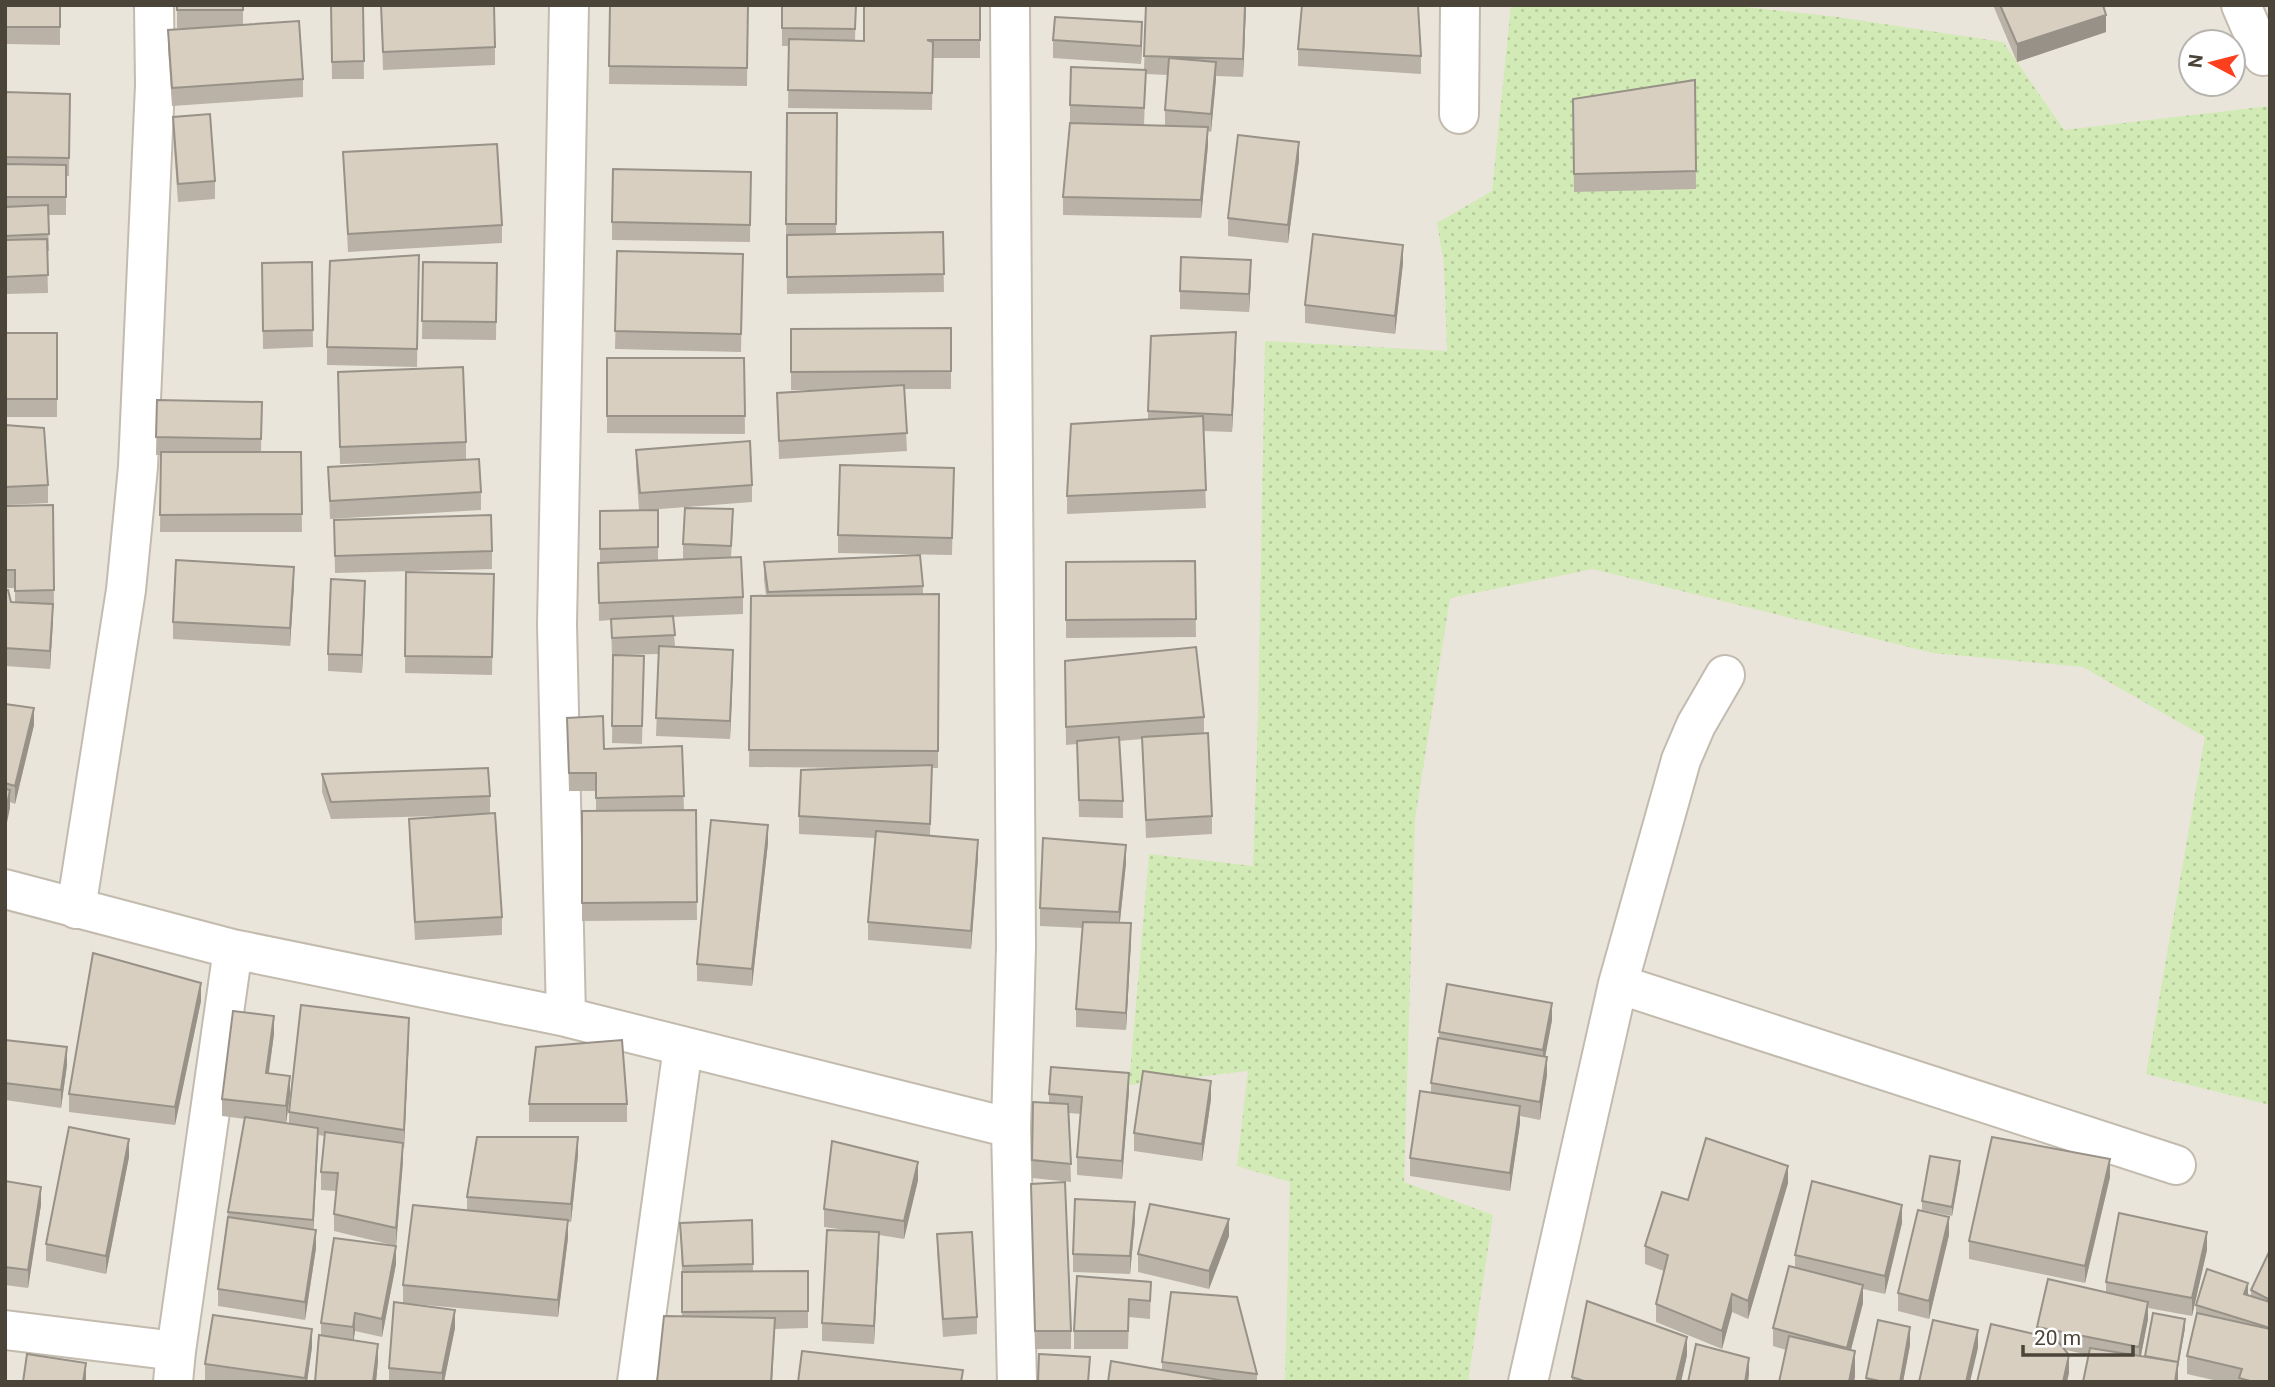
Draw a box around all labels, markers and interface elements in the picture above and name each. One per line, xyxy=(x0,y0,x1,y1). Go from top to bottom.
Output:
north arrow xyxy=(2177,28,2247,98)
text: N xyxy=(2183,53,2208,69)
scale bar xyxy=(2023,1314,2133,1358)
text: 20 m xyxy=(2034,1326,2081,1350)

